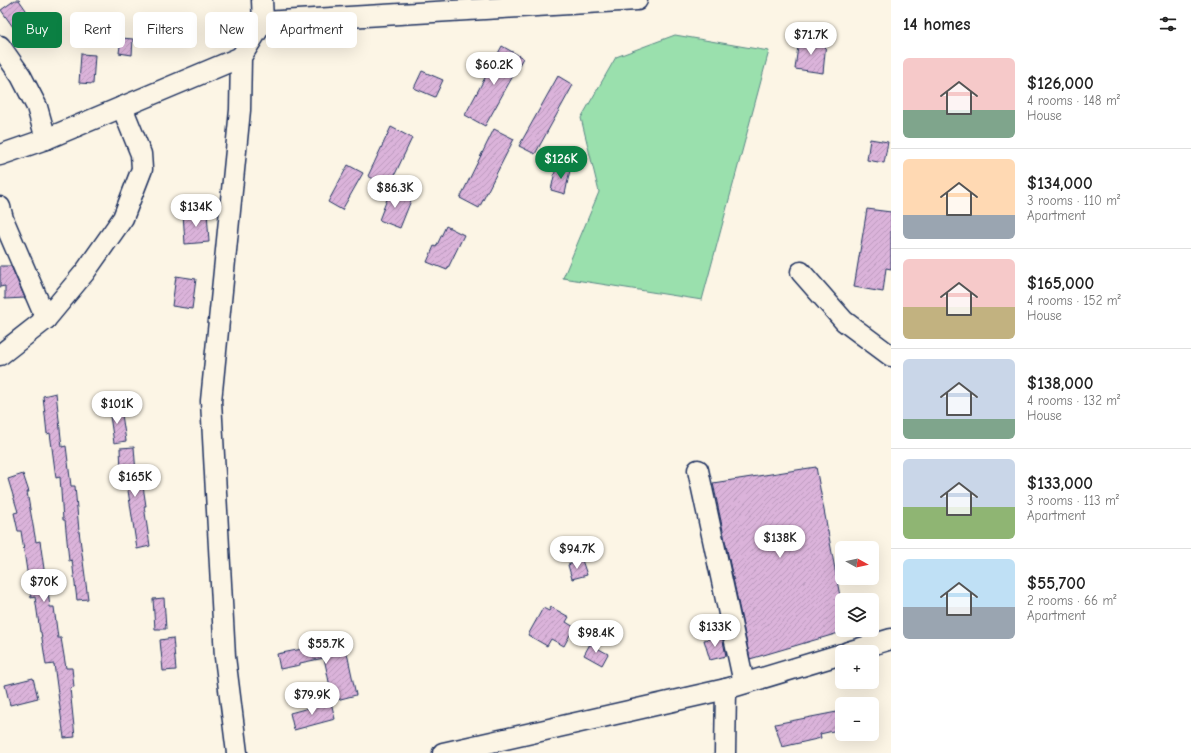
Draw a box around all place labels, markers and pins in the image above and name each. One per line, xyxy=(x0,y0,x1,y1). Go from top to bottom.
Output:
pin: $71.7K xyxy=(778,22,844,56)
pin: $60.2K xyxy=(461,52,527,86)
pin: $126K xyxy=(533,146,589,180)
pin: $86.3K xyxy=(362,175,428,209)
pin: $134K xyxy=(168,194,224,228)
pin: $101K xyxy=(89,391,145,425)
pin: $165K xyxy=(107,464,163,498)
pin: $138K xyxy=(752,525,808,559)
pin: $94.7K xyxy=(544,536,610,570)
pin: $70K xyxy=(20,569,68,603)
pin: $133K xyxy=(687,614,743,648)
pin: $98.4K xyxy=(563,620,629,654)
pin: $55.7K xyxy=(293,631,359,665)
pin: $79.9K xyxy=(279,682,345,716)

